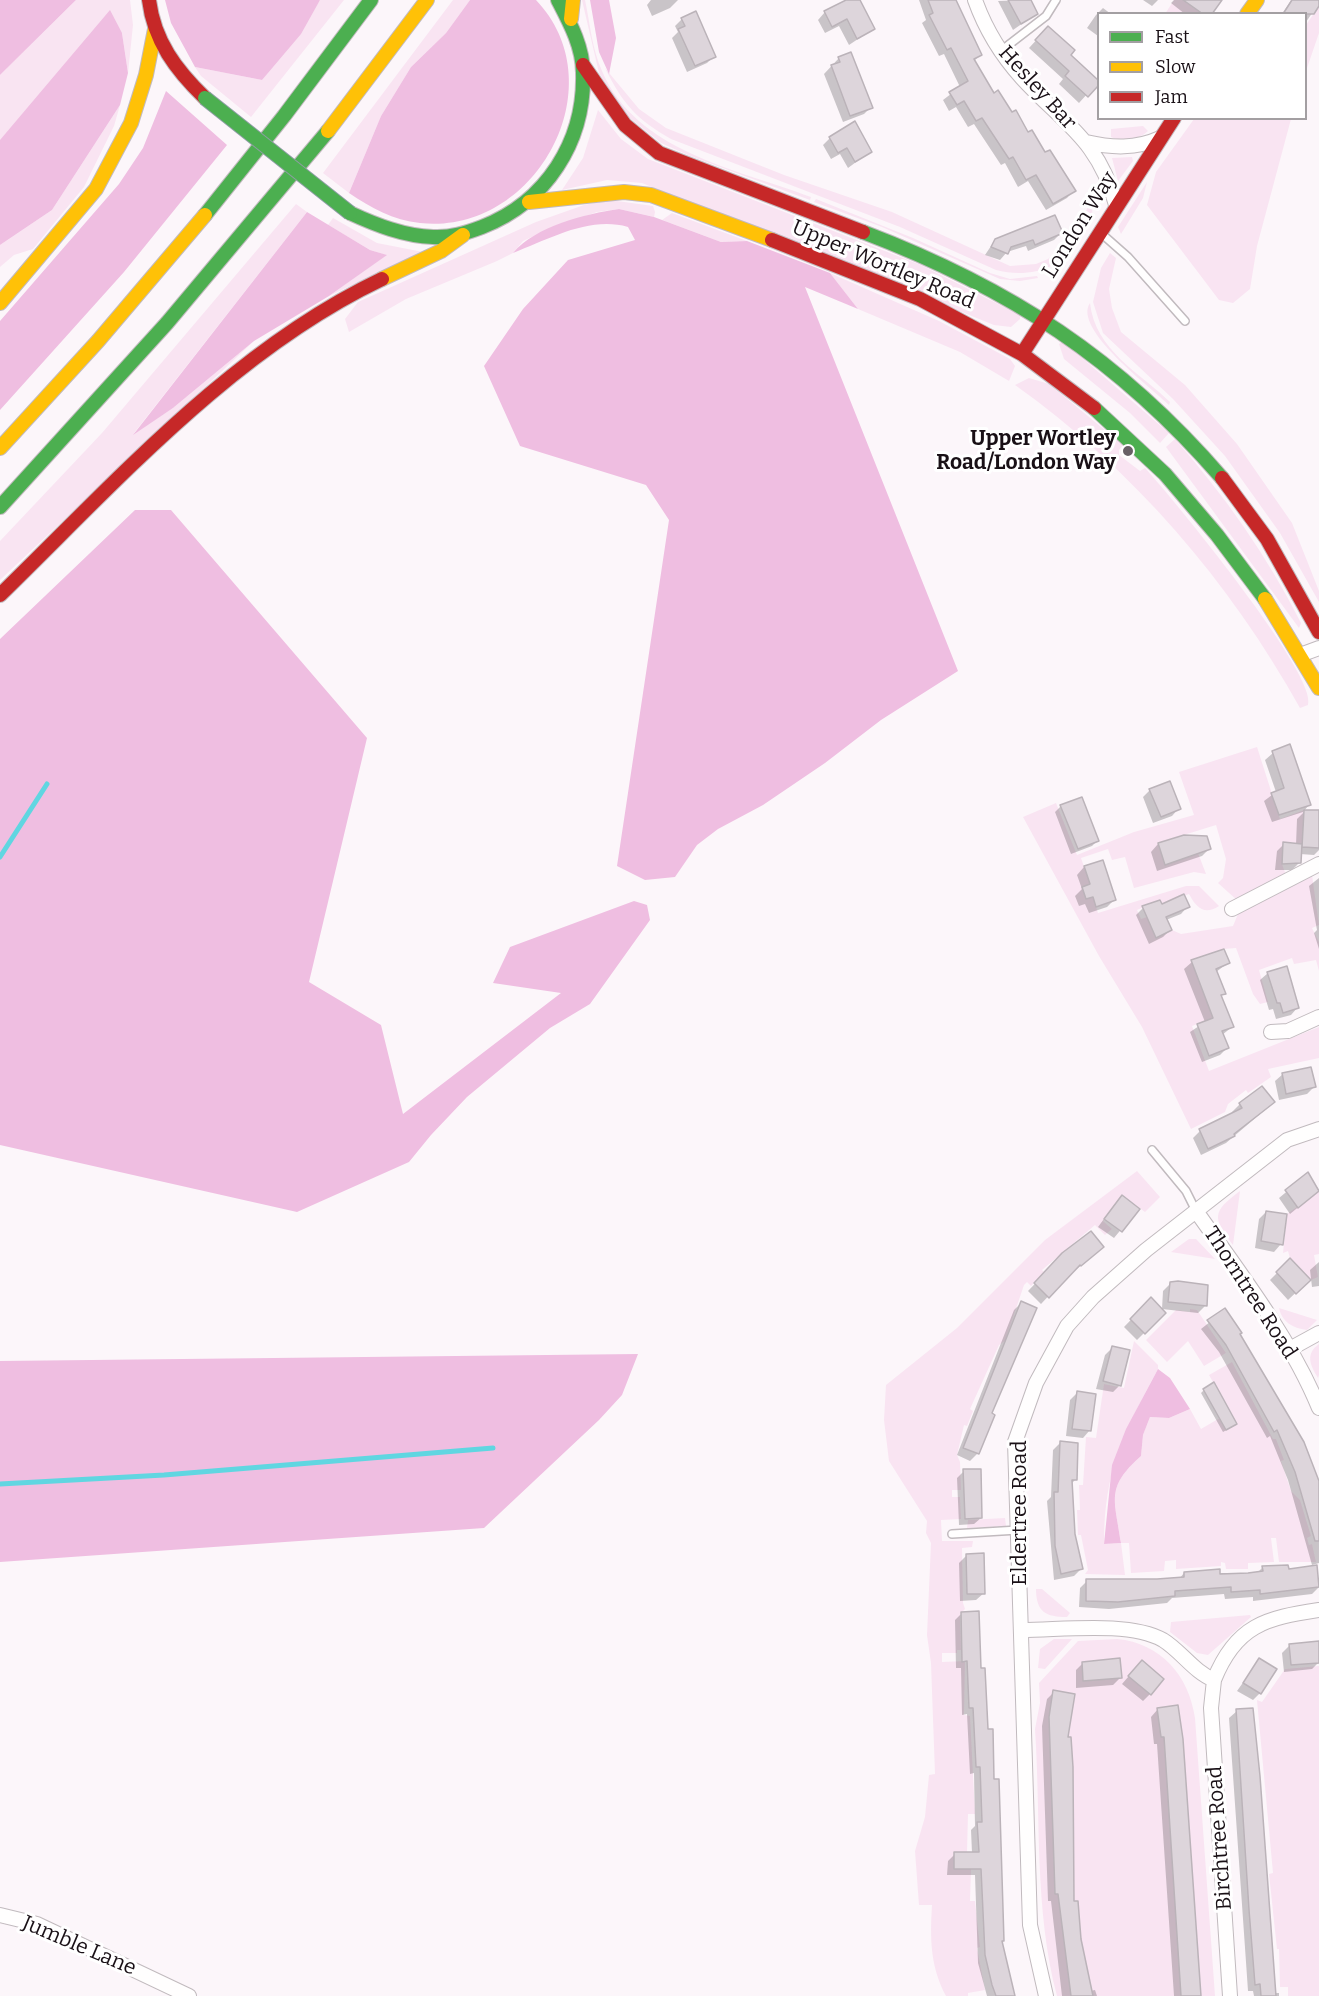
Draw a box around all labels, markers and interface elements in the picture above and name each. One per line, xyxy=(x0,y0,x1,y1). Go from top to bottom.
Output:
legend xyxy=(1097,12,1307,120)
text: Fast xyxy=(1155,26,1190,48)
street label: Hesley Bar xyxy=(993,41,1081,135)
text: Slow xyxy=(1155,56,1195,78)
text: Jam xyxy=(1155,86,1188,108)
street label: London Way xyxy=(1037,167,1123,283)
street label: Upper Wortley Road xyxy=(788,215,978,315)
place label: Upper Wortley Road/London Way xyxy=(936,426,1116,476)
marker: Upper Wortley Road/London Way xyxy=(1121,444,1135,458)
street label: Thorntree Road xyxy=(1198,1222,1302,1364)
street label: Eldertree Road xyxy=(1007,1440,1033,1586)
street label: Birchtree Road xyxy=(1202,1765,1238,1911)
street label: Jumble Lane xyxy=(18,1911,140,1981)

